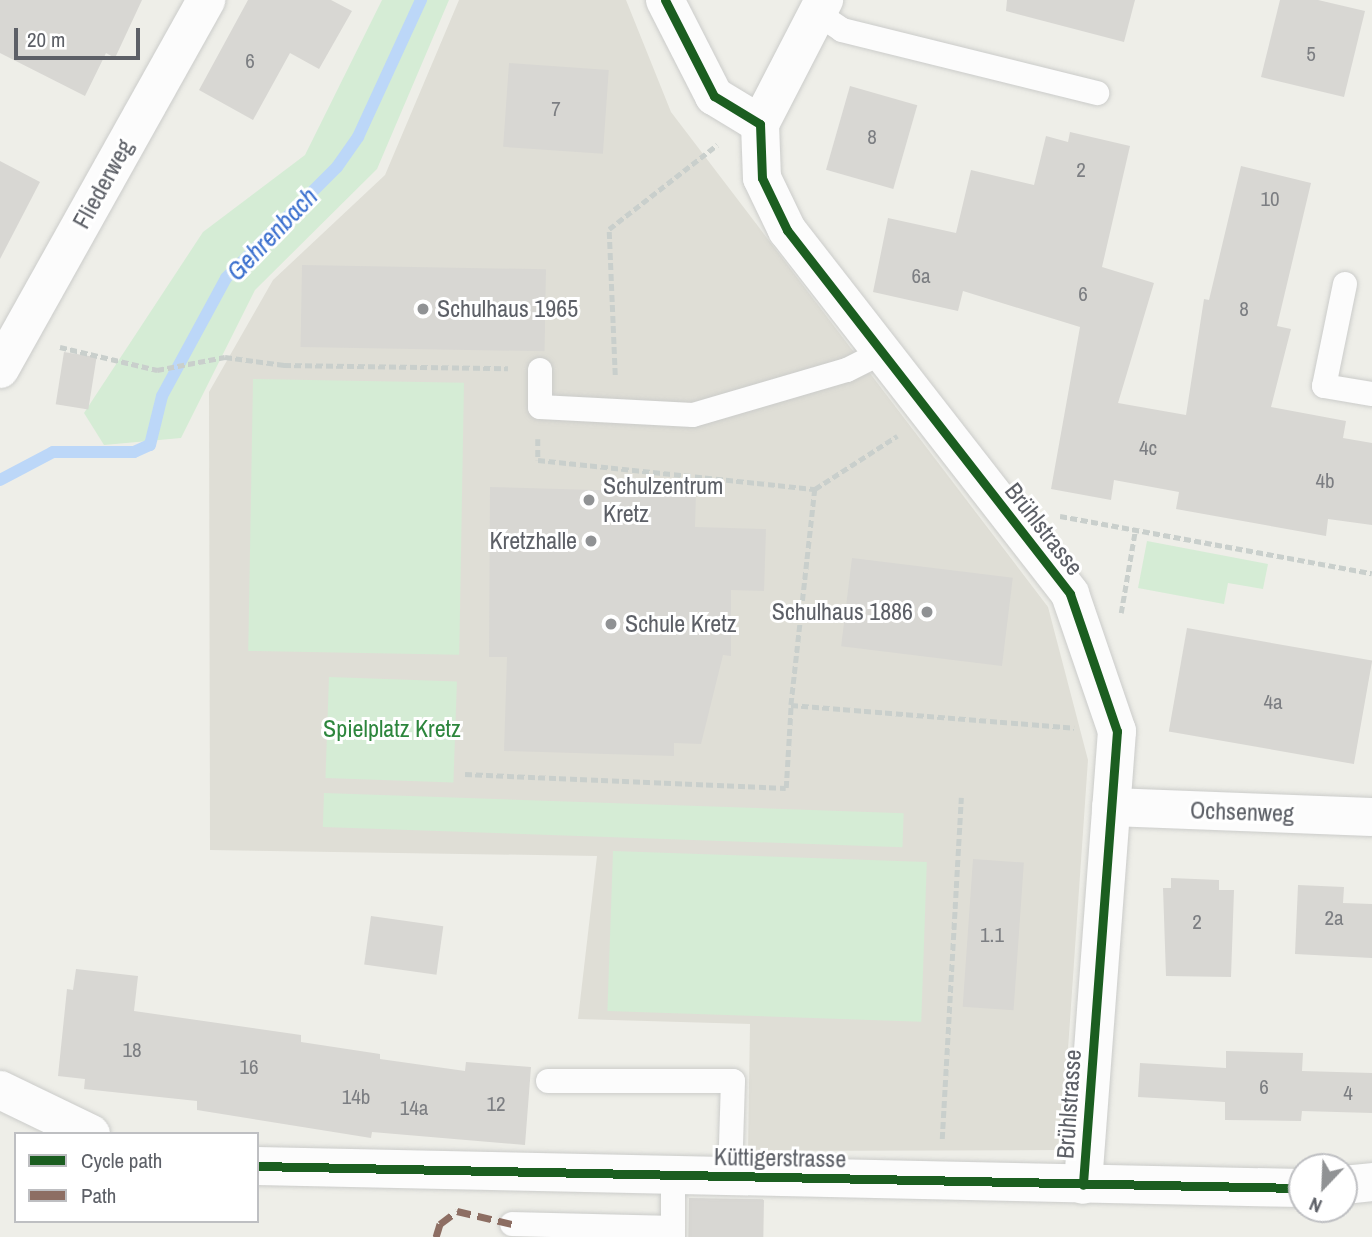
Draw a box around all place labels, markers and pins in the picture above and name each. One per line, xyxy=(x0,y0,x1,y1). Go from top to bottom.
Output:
place label: Schulhaus 1965 xyxy=(437,295,578,323)
marker: Schulhaus 1965 xyxy=(415,301,431,317)
place label: Schulzentrum Kretz xyxy=(603,472,723,528)
marker: Schulzentrum Kretz xyxy=(581,492,597,508)
place label: Kretzhalle xyxy=(489,527,577,555)
marker: Kretzhalle xyxy=(583,533,599,549)
place label: Schulhaus 1886 xyxy=(772,598,913,626)
marker: Schulhaus 1886 xyxy=(919,604,935,620)
place label: Schule Kretz xyxy=(625,610,737,638)
marker: Schule Kretz xyxy=(603,616,619,632)

